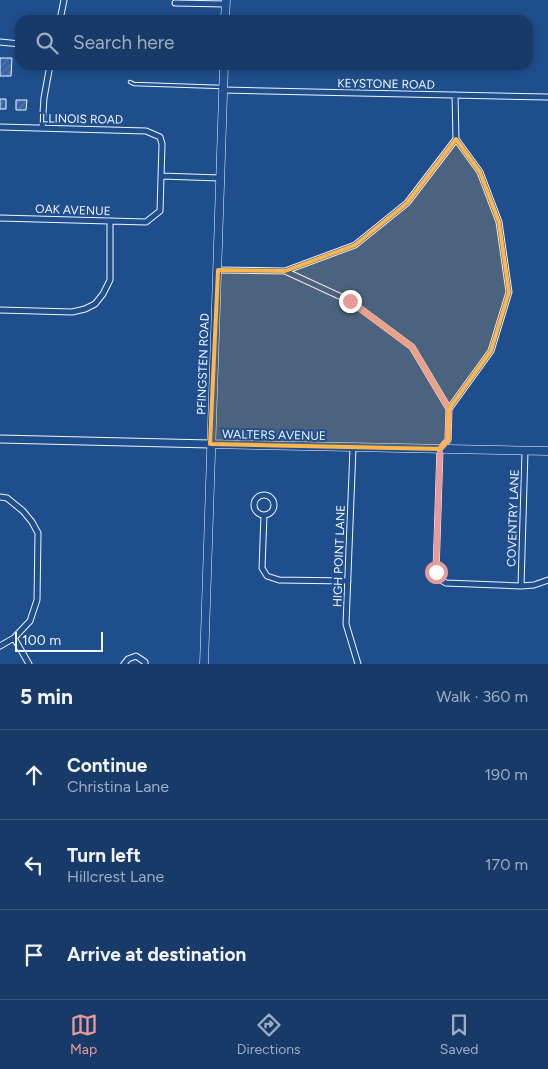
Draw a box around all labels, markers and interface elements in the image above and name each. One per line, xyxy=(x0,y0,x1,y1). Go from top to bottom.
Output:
search box xyxy=(15,15,533,70)
icon: search xyxy=(33,29,61,57)
text: Search here xyxy=(73,31,175,54)
street label: KEYSTONE ROAD xyxy=(337,76,435,92)
street label: ILLINOIS ROAD xyxy=(39,111,123,127)
street label: OAK AVENUE xyxy=(35,202,111,218)
route end xyxy=(339,290,362,313)
street label: PFINGSTEN ROAD xyxy=(194,313,212,415)
street label: WALTERS AVENUE xyxy=(222,427,326,443)
street label: COVENTRY LANE xyxy=(504,469,522,567)
street label: HIGH POINT LANE xyxy=(330,505,348,607)
route start xyxy=(425,561,448,584)
scale bar xyxy=(15,629,102,652)
text: 100 m xyxy=(22,632,61,649)
text: 5 min xyxy=(20,684,73,709)
text: Walk · 360 m xyxy=(436,687,528,706)
text: Continue xyxy=(67,754,147,777)
icon: ahead xyxy=(20,761,48,789)
text: 190 m xyxy=(485,765,528,784)
text: Christina Lane xyxy=(67,777,169,796)
text: Turn left xyxy=(67,844,141,867)
icon: left xyxy=(20,851,48,879)
text: 170 m xyxy=(485,855,528,874)
text: Hillcrest Lane xyxy=(67,867,164,886)
icon: arrive xyxy=(20,941,48,969)
text: Arrive at destination xyxy=(67,943,246,966)
tab: Map xyxy=(70,1011,98,1058)
tab: Directions xyxy=(237,1011,301,1058)
tab: Saved xyxy=(440,1011,478,1058)

